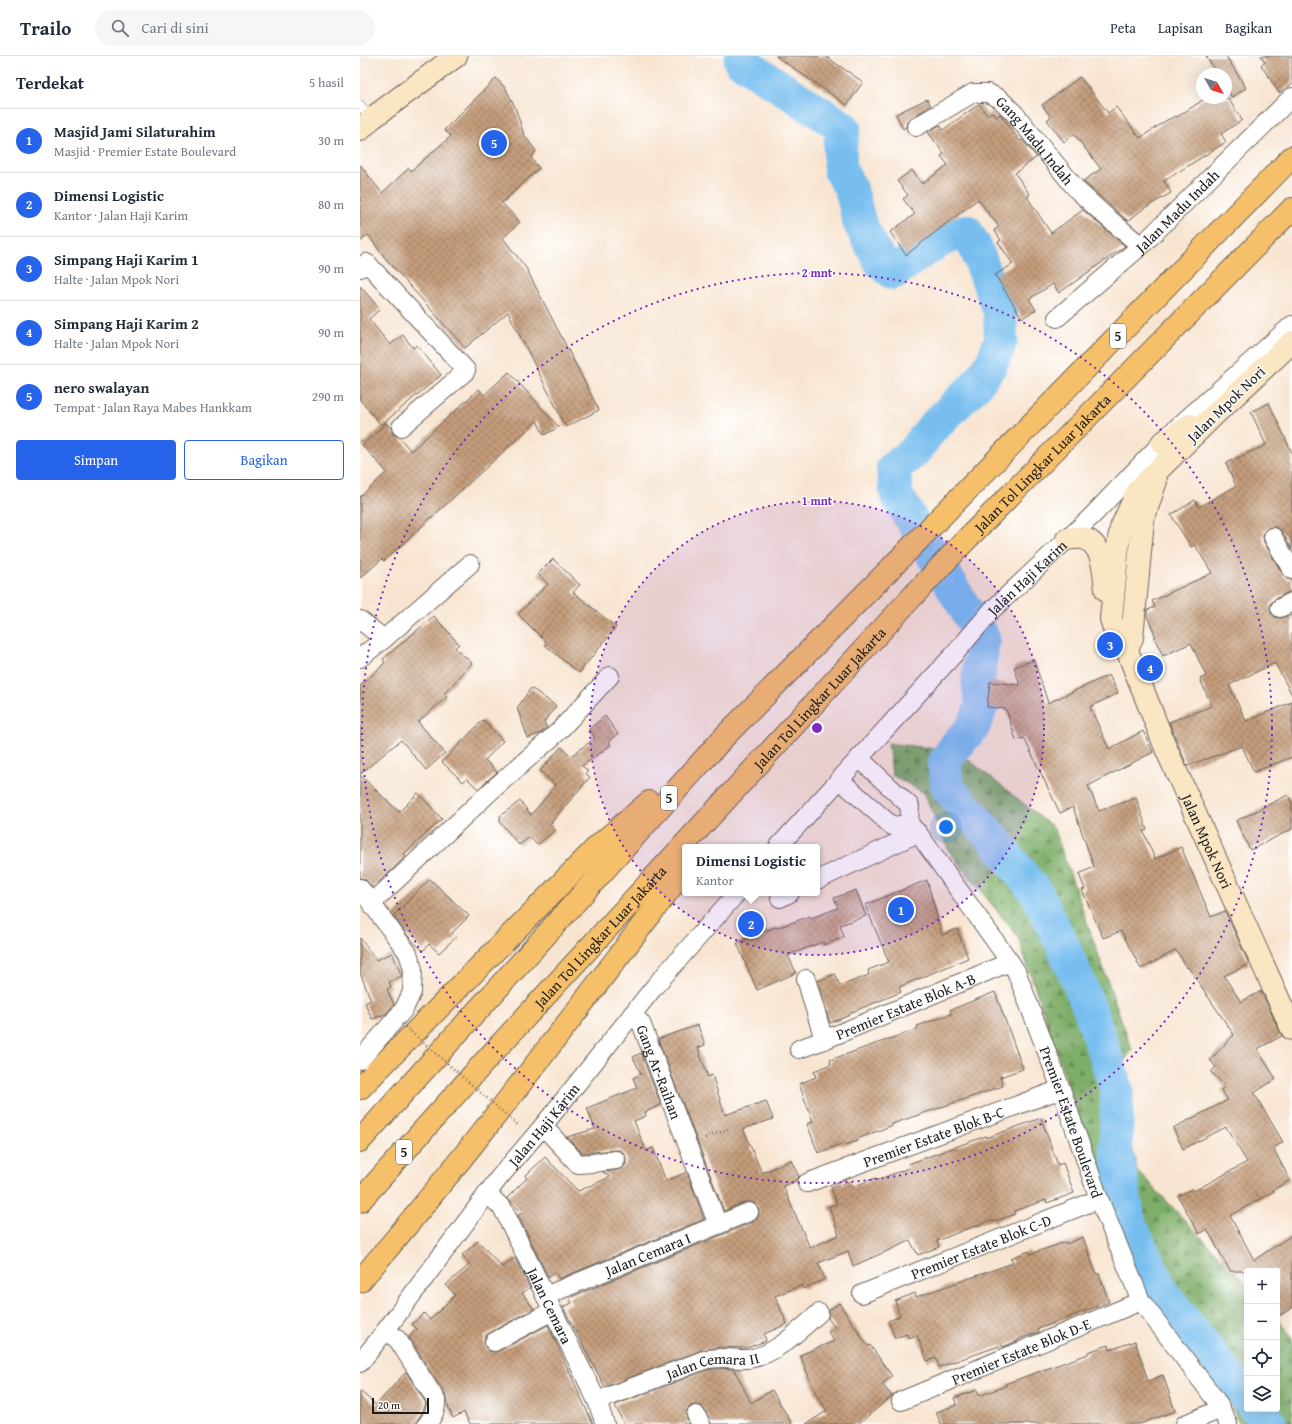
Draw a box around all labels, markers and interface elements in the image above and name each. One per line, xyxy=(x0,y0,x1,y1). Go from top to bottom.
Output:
search box xyxy=(95,10,375,46)
text: Trailo xyxy=(20,14,71,42)
icon: search xyxy=(109,17,131,39)
text: Cari di sini xyxy=(141,17,209,38)
text: Peta xyxy=(1110,18,1136,38)
text: Lapisan xyxy=(1158,18,1203,38)
text: Bagikan xyxy=(1225,18,1272,38)
north arrow xyxy=(1196,68,1232,104)
text: Terdekat xyxy=(16,70,84,95)
text: 5 hasil xyxy=(309,73,344,92)
street label: Gang Madu Indah xyxy=(992,91,1079,190)
text: Masjid Jami Silaturahim xyxy=(54,121,216,142)
pin: 5 xyxy=(481,128,507,158)
text: 1 xyxy=(26,131,32,150)
text: 30 m xyxy=(318,131,344,150)
text: Masjid · Premier Estate Boulevard xyxy=(54,142,236,161)
street label: Jalan Madu Indah xyxy=(1129,164,1224,258)
text: Dimensi Logistic xyxy=(54,185,164,206)
text: 2 xyxy=(26,195,32,214)
text: 80 m xyxy=(318,195,344,214)
text: Kantor · Jalan Haji Karim xyxy=(54,206,188,225)
text: Simpang Haji Karim 1 xyxy=(54,249,199,270)
text: 3 xyxy=(26,259,32,278)
text: 90 m xyxy=(318,259,344,278)
text: 2 mnt xyxy=(802,264,833,281)
text: Halte · Jalan Mpok Nori xyxy=(54,270,179,289)
text: Simpang Haji Karim 2 xyxy=(54,313,199,334)
text: 4 xyxy=(26,323,32,342)
text: 90 m xyxy=(318,323,344,342)
road number: 5 xyxy=(1110,324,1126,348)
text: Halte · Jalan Mpok Nori xyxy=(54,334,179,353)
street label: Jalan Mpok Nori xyxy=(1181,361,1270,448)
text: nero swalayan xyxy=(54,377,149,398)
text: 5 xyxy=(26,387,32,406)
text: 290 m xyxy=(312,387,344,406)
street label: Jalan Tol Lingkar Luar Jakarta xyxy=(968,389,1115,538)
text: Tempat · Jalan Raya Mabes Hankkam xyxy=(54,398,252,417)
button: Simpan xyxy=(16,440,176,480)
button: Bagikan xyxy=(184,440,344,480)
text: 1 mnt xyxy=(802,492,833,509)
street label: Jalan Haji Karim xyxy=(980,534,1072,621)
street label: Jalan Tol Lingkar Luar Jakarta xyxy=(747,622,890,775)
pin: 3 xyxy=(1097,630,1123,660)
pin: 4 xyxy=(1137,653,1163,683)
centre of rings xyxy=(810,721,824,735)
road number: 5 xyxy=(661,786,677,810)
street label: Jalan Mpok Nori xyxy=(1176,789,1238,892)
your location xyxy=(936,817,956,837)
popup xyxy=(682,844,820,896)
text: Dimensi Logistic xyxy=(696,850,806,871)
street label: Jalan Tol Lingkar Luar Jakarta xyxy=(527,861,671,1014)
text: Kantor xyxy=(696,871,734,890)
pin: 1 xyxy=(888,895,914,925)
pin: 2 xyxy=(738,909,764,939)
street label: Premier Estate Blok A-B xyxy=(832,967,979,1044)
street label: Gang Ar-Raihan xyxy=(632,1022,687,1123)
street label: Premier Estate Boulevard xyxy=(1035,1043,1108,1201)
street label: Jalan Haji Karim xyxy=(502,1078,584,1172)
street label: Premier Estate Blok B-C xyxy=(860,1100,1007,1172)
road number: 5 xyxy=(396,1140,412,1164)
street label: Premier Estate Blok C-D xyxy=(908,1209,1054,1284)
street label: Jalan Cemara I xyxy=(600,1227,693,1281)
street label: Jalan Cemara xyxy=(522,1262,578,1347)
map controls xyxy=(1244,1268,1280,1412)
button: + xyxy=(1244,1268,1280,1304)
button: − xyxy=(1244,1304,1280,1340)
street label: Premier Estate Blok D-E xyxy=(948,1313,1094,1389)
button: locate xyxy=(1244,1340,1280,1376)
street label: Jalan Cemara II xyxy=(661,1347,761,1385)
button: layers xyxy=(1244,1376,1280,1412)
scale bar xyxy=(372,1396,429,1415)
text: 20 m xyxy=(378,1397,400,1413)

